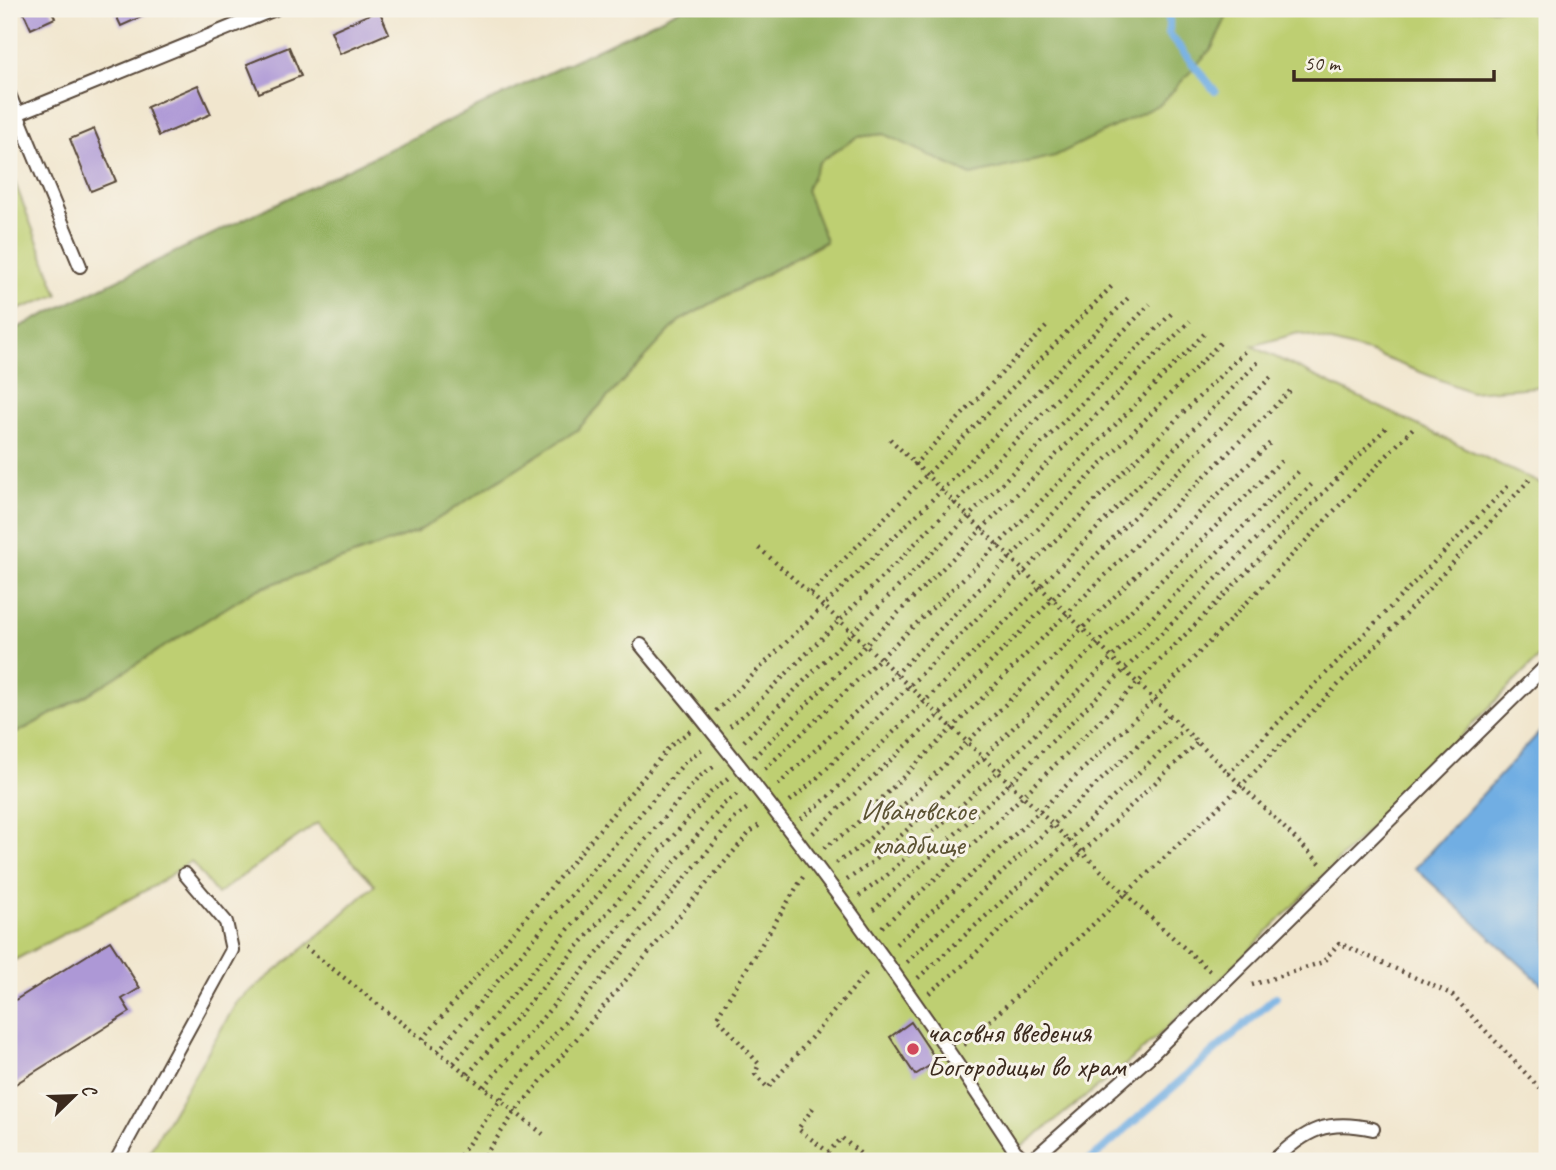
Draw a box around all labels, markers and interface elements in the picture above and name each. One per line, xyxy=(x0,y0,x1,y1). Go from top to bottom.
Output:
scale bar xyxy=(1294,38,1493,82)
text: 50 m xyxy=(1304,50,1342,76)
park label: Ивановское кладбище xyxy=(861,791,978,863)
place label: часовня введения Богородицы во храм xyxy=(927,1013,1127,1085)
marker: часовня введения Богородицы во храм xyxy=(905,1041,921,1057)
north arrow xyxy=(38,1062,108,1132)
text: С xyxy=(76,1081,103,1101)

